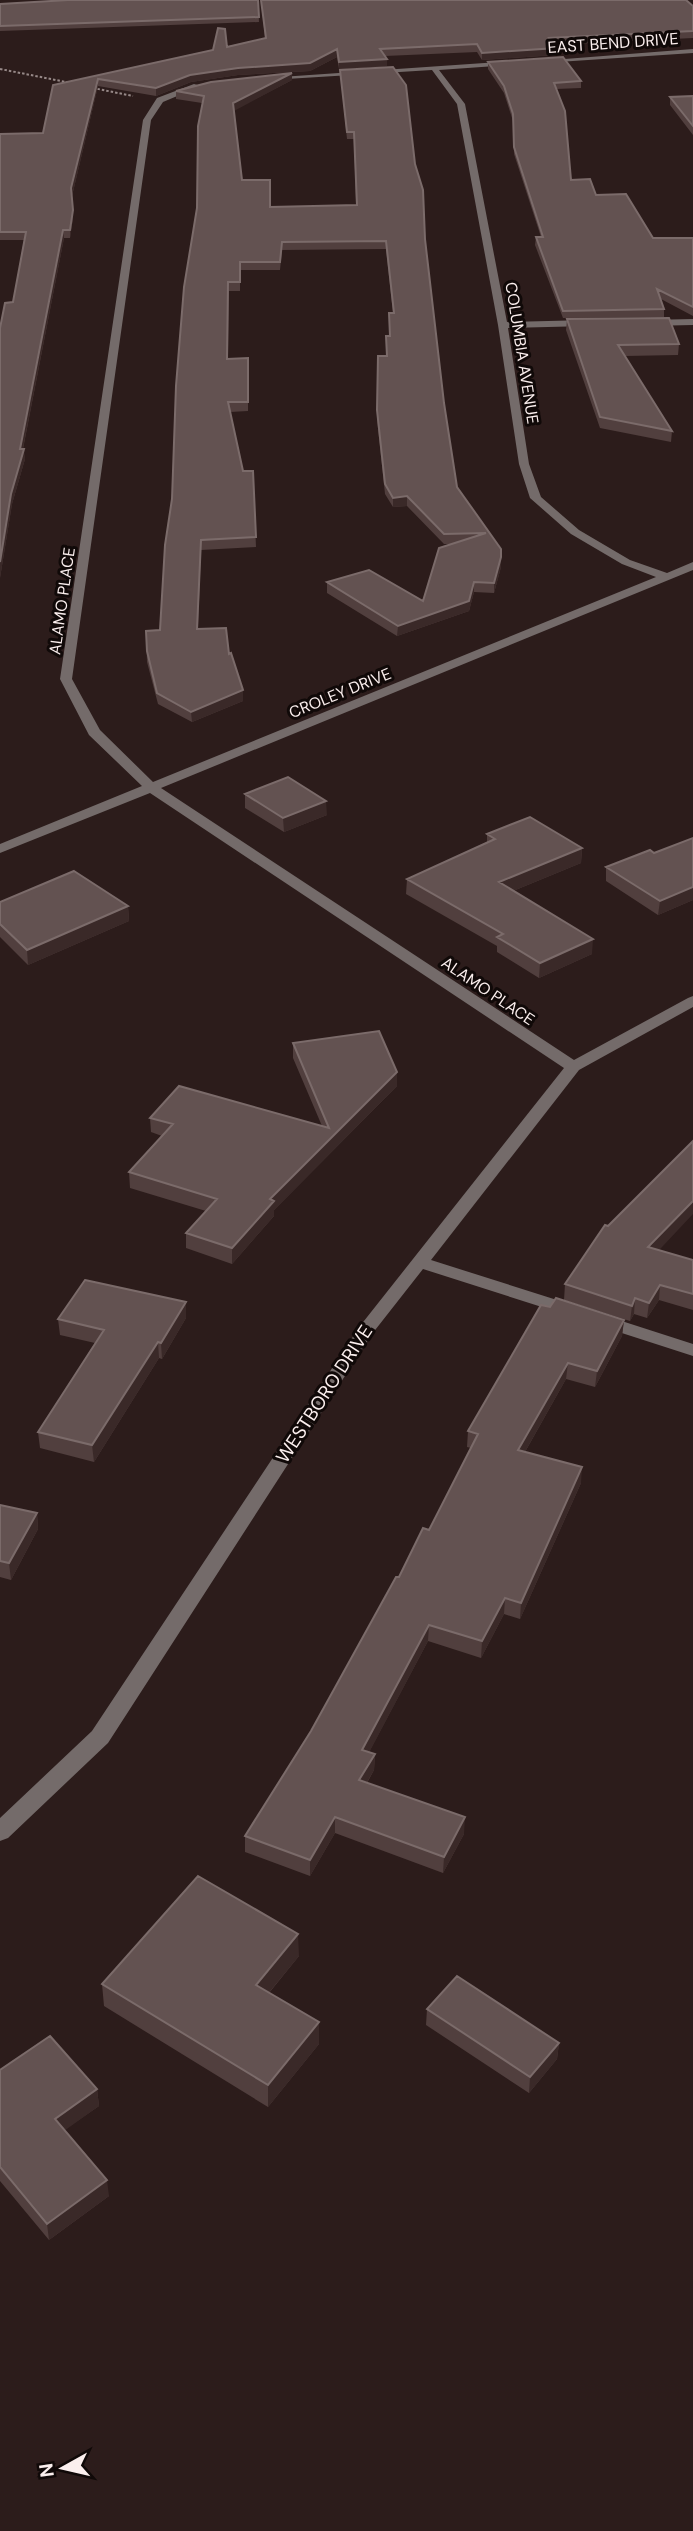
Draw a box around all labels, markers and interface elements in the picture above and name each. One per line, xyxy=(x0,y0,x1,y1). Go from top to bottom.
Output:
street label: EAST BEND DRIVE xyxy=(547,28,679,58)
street label: COLUMBIA AVENUE xyxy=(500,281,544,425)
street label: ALAMO PLACE xyxy=(44,546,80,656)
street label: CROLEY DRIVE xyxy=(286,663,394,723)
street label: ALAMO PLACE xyxy=(437,952,539,1030)
street label: WESTBORO DRIVE xyxy=(270,1320,378,1468)
north arrow xyxy=(28,2433,98,2503)
text: N xyxy=(33,2462,60,2479)

